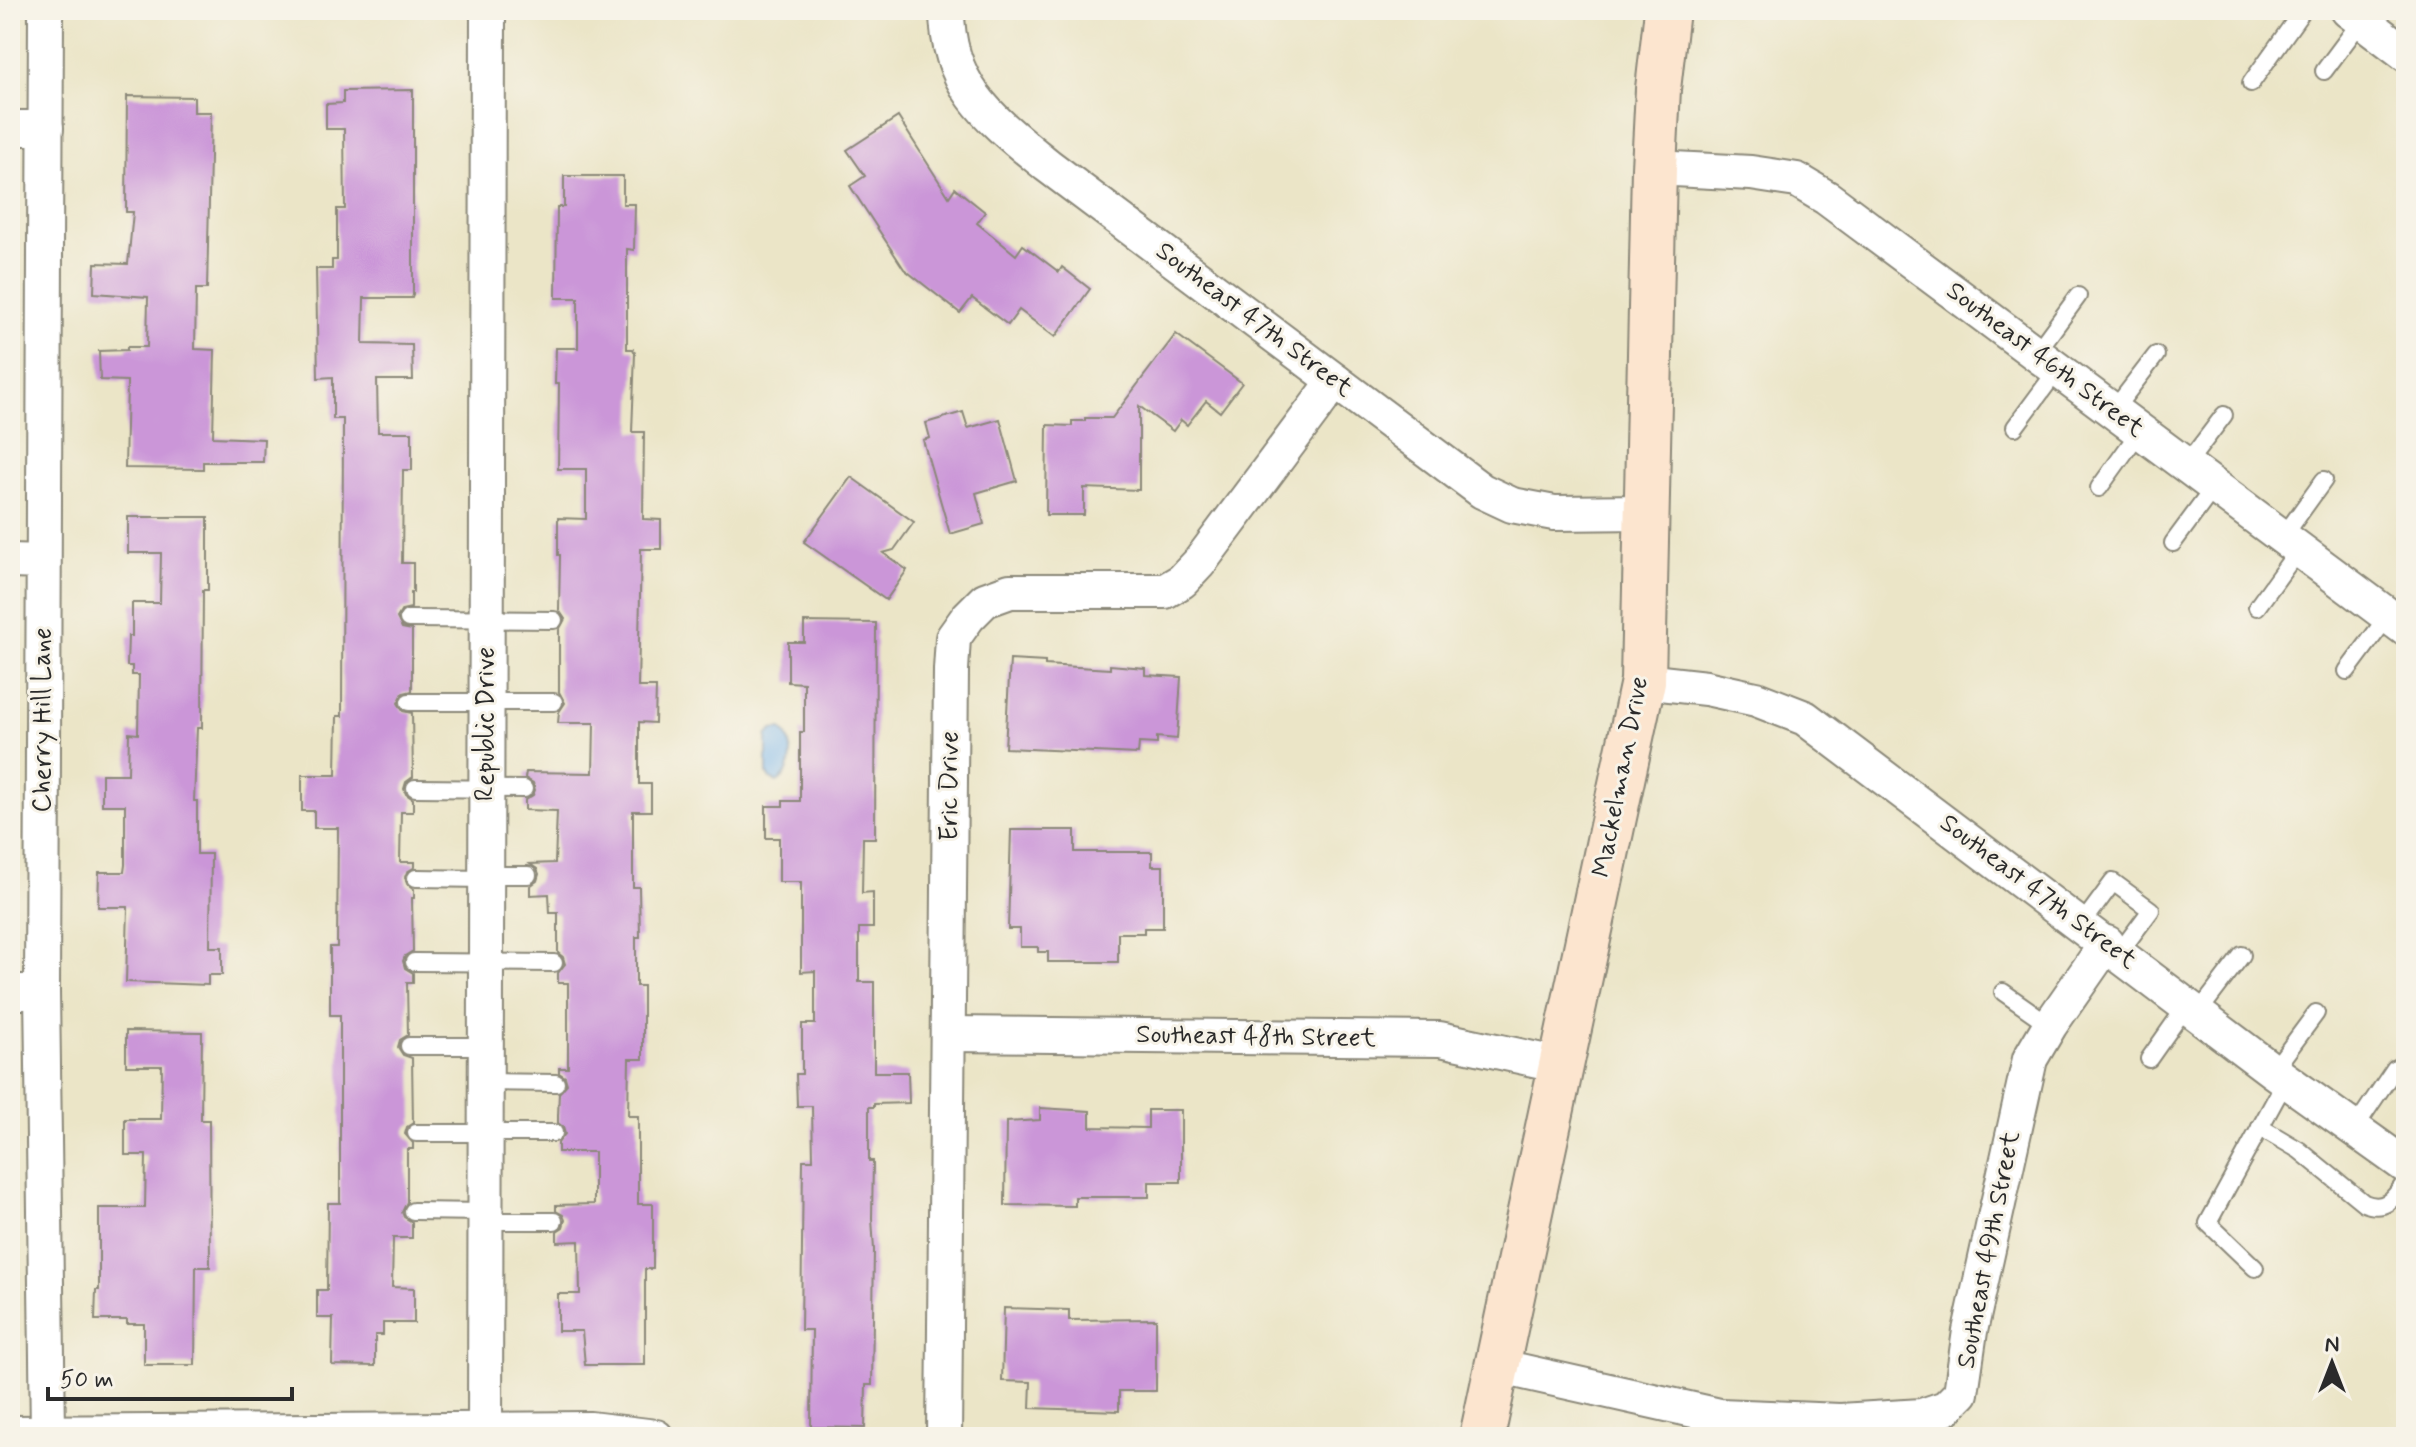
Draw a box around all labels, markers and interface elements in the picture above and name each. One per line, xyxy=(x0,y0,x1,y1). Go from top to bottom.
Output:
street label: Southeast 47th Street xyxy=(1149,235,1359,405)
street label: Southeast 46th Street xyxy=(1939,274,2151,446)
street label: Cherry Hill Lane xyxy=(26,628,60,812)
street label: Republic Drive xyxy=(469,647,503,801)
street label: Mackelman Drive xyxy=(1585,674,1657,880)
street label: Eric Drive xyxy=(933,731,967,841)
street label: Southeast 47th Street xyxy=(1933,807,2143,977)
street label: Southeast 48th Street xyxy=(1136,1018,1376,1056)
street label: Southeast 49th Street xyxy=(1949,1128,2029,1372)
north arrow xyxy=(2292,1323,2372,1403)
text: N xyxy=(2325,1331,2339,1359)
scale bar xyxy=(48,1351,292,1401)
text: 50 m xyxy=(60,1365,114,1396)

